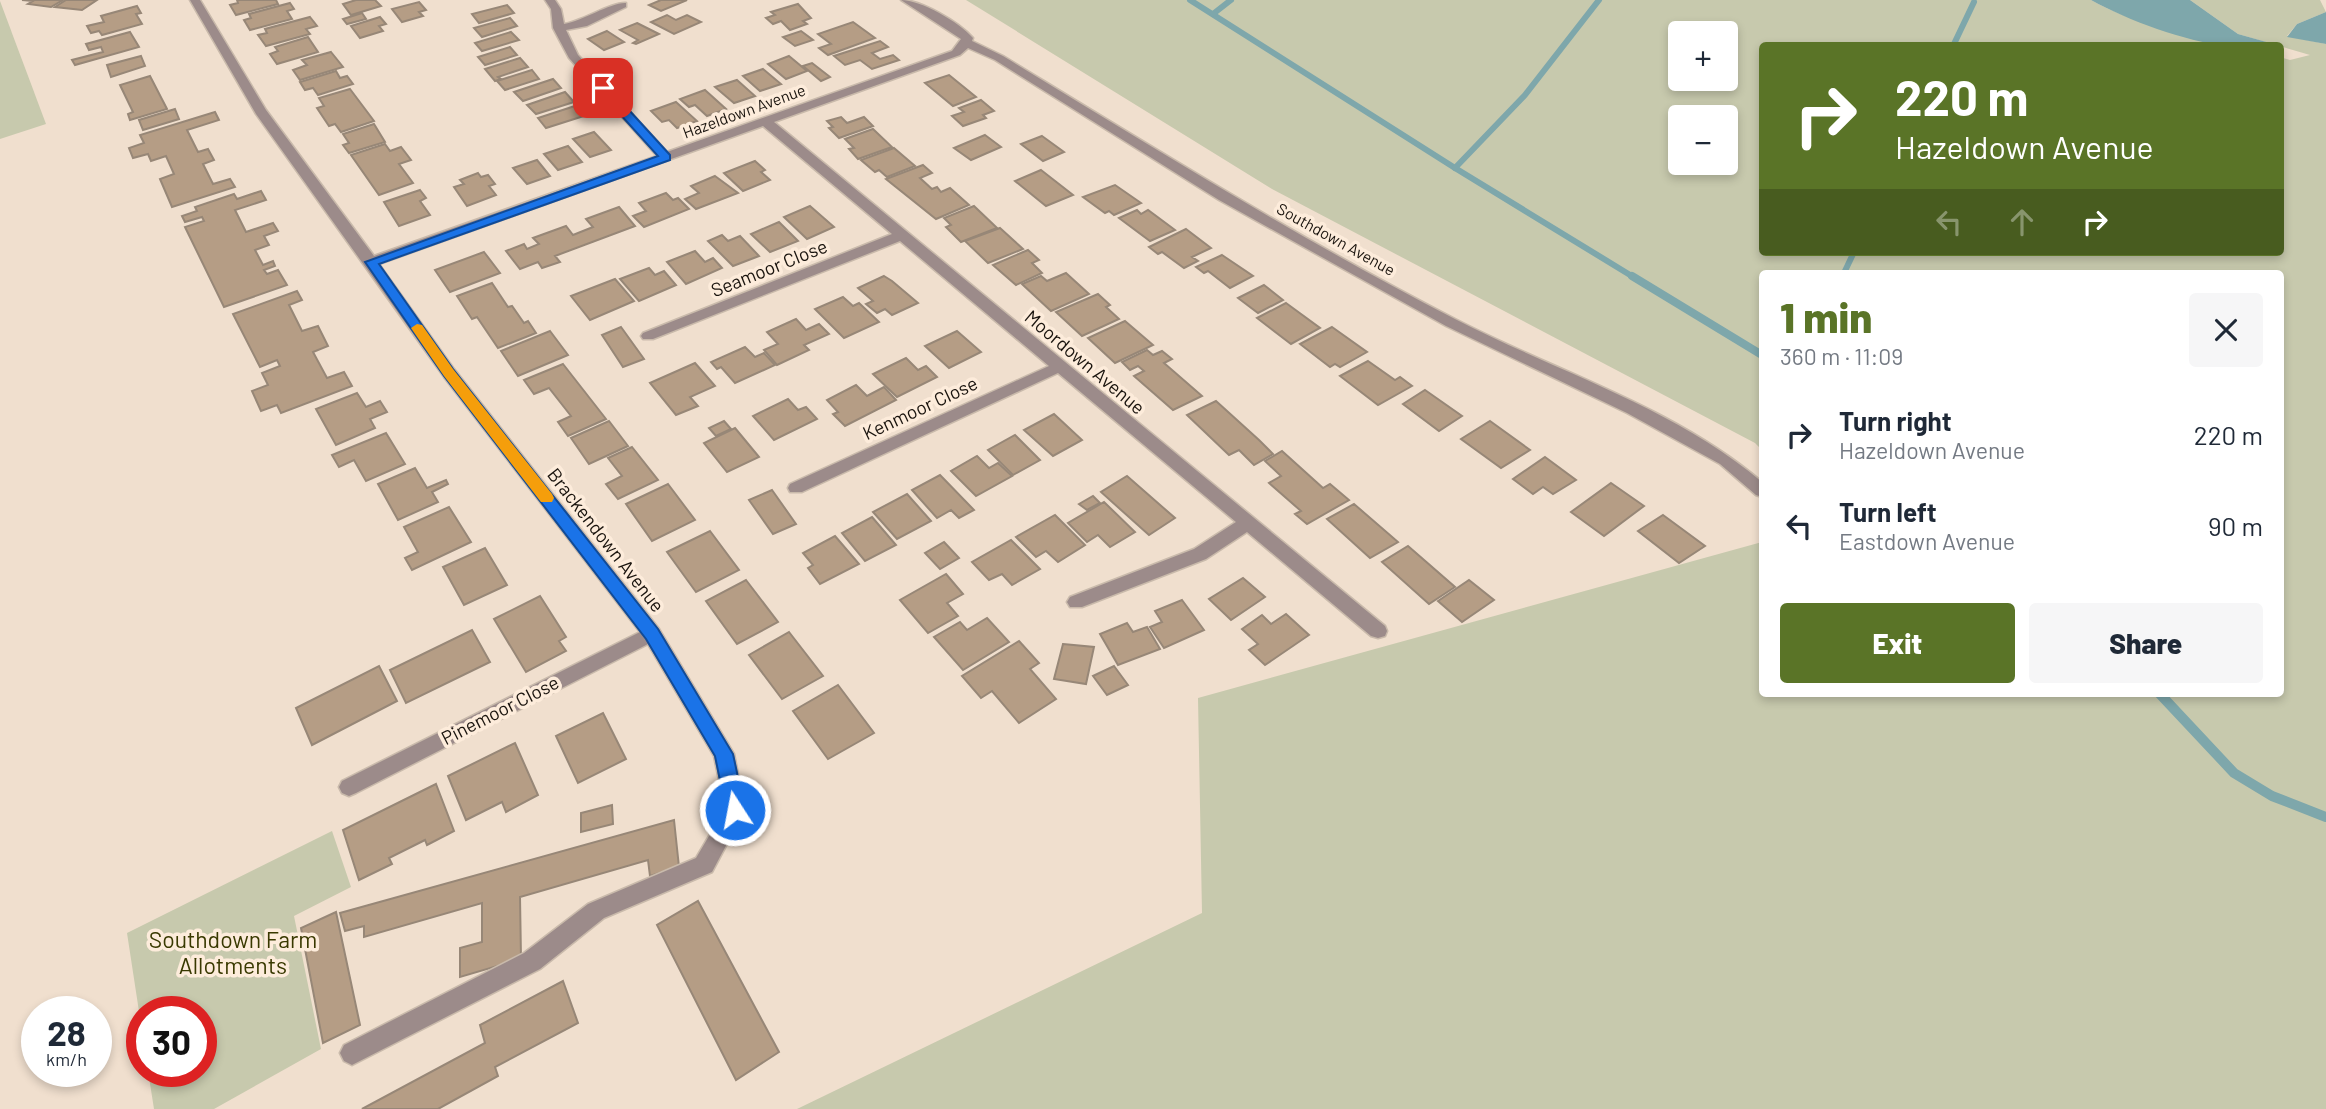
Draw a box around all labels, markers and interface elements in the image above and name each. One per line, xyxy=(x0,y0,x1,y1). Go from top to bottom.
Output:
map controls xyxy=(1668,21,1738,175)
button: + xyxy=(1668,21,1738,91)
pin xyxy=(573,58,633,118)
text: 220 m xyxy=(1895,67,2029,126)
icon: arrive xyxy=(584,69,622,107)
icon: right xyxy=(1780,70,1871,161)
street label: Hazeldown Avenue xyxy=(680,79,808,142)
button: − xyxy=(1668,105,1738,175)
text: Hazeldown Avenue xyxy=(1895,127,2154,165)
street label: Southdown Avenue xyxy=(1274,198,1399,279)
icon: left xyxy=(1930,203,1968,241)
icon: ahead xyxy=(2003,203,2041,241)
icon: right xyxy=(2076,203,2114,241)
street label: Seamoor Close xyxy=(707,234,830,301)
text: 1 min xyxy=(1780,291,1872,341)
button: close xyxy=(2189,293,2263,367)
street label: Moordown Avenue xyxy=(1021,305,1150,419)
text: 360 m · 11:09 xyxy=(1780,342,1903,370)
street label: Kenmoor Close xyxy=(859,371,981,444)
text: Turn right xyxy=(1839,405,1952,436)
icon: right xyxy=(1780,416,1818,454)
text: 220 m xyxy=(2194,419,2263,450)
text: Hazeldown Avenue xyxy=(1839,436,2025,464)
street label: Brackendown Avenue xyxy=(543,463,670,616)
text: Turn left xyxy=(1839,496,1937,527)
icon: left xyxy=(1780,507,1818,545)
text: 90 m xyxy=(2208,510,2263,541)
text: Eastdown Avenue xyxy=(1839,527,2015,555)
button: Exit xyxy=(1780,603,2015,683)
button: Share xyxy=(2029,603,2263,683)
street label: Pinemoor Close xyxy=(437,670,562,749)
position arrow xyxy=(698,773,772,847)
park label: Southdown Farm Allotments xyxy=(149,925,317,979)
speed limit sign: 30 xyxy=(126,996,217,1087)
text: 28 xyxy=(47,1011,86,1053)
text: km/h xyxy=(46,1048,87,1070)

